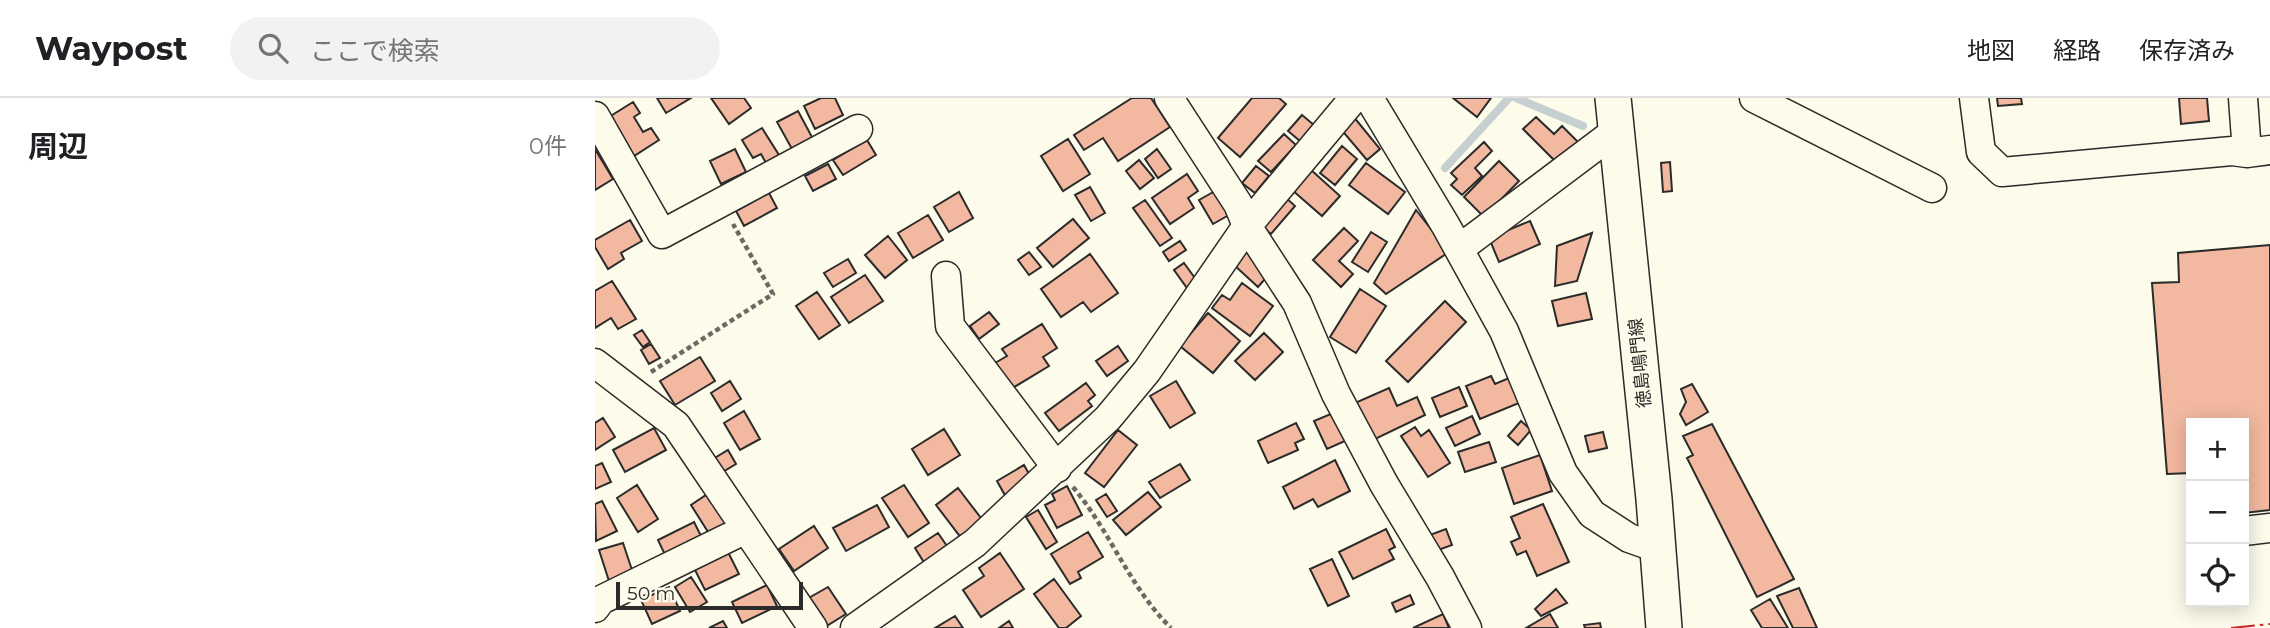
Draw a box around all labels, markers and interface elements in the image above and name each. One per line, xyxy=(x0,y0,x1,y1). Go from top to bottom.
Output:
search box xyxy=(230,17,720,80)
text: Waypost xyxy=(35,28,188,68)
icon: search xyxy=(254,29,292,67)
text: ここで検索 xyxy=(310,35,440,67)
text: 地図 xyxy=(1967,36,2015,65)
text: 経路 xyxy=(2053,36,2101,65)
text: 保存済み xyxy=(2139,36,2235,65)
text: 周辺 xyxy=(28,128,88,165)
text: 0件 xyxy=(529,132,567,160)
street label: 徳島鳴門線 xyxy=(1624,317,1656,409)
map controls xyxy=(2186,418,2249,607)
button: + xyxy=(2186,418,2249,481)
button: − xyxy=(2186,481,2249,544)
button: locate xyxy=(2186,544,2249,607)
scale bar xyxy=(616,579,803,611)
text: 50 m xyxy=(627,582,675,605)

